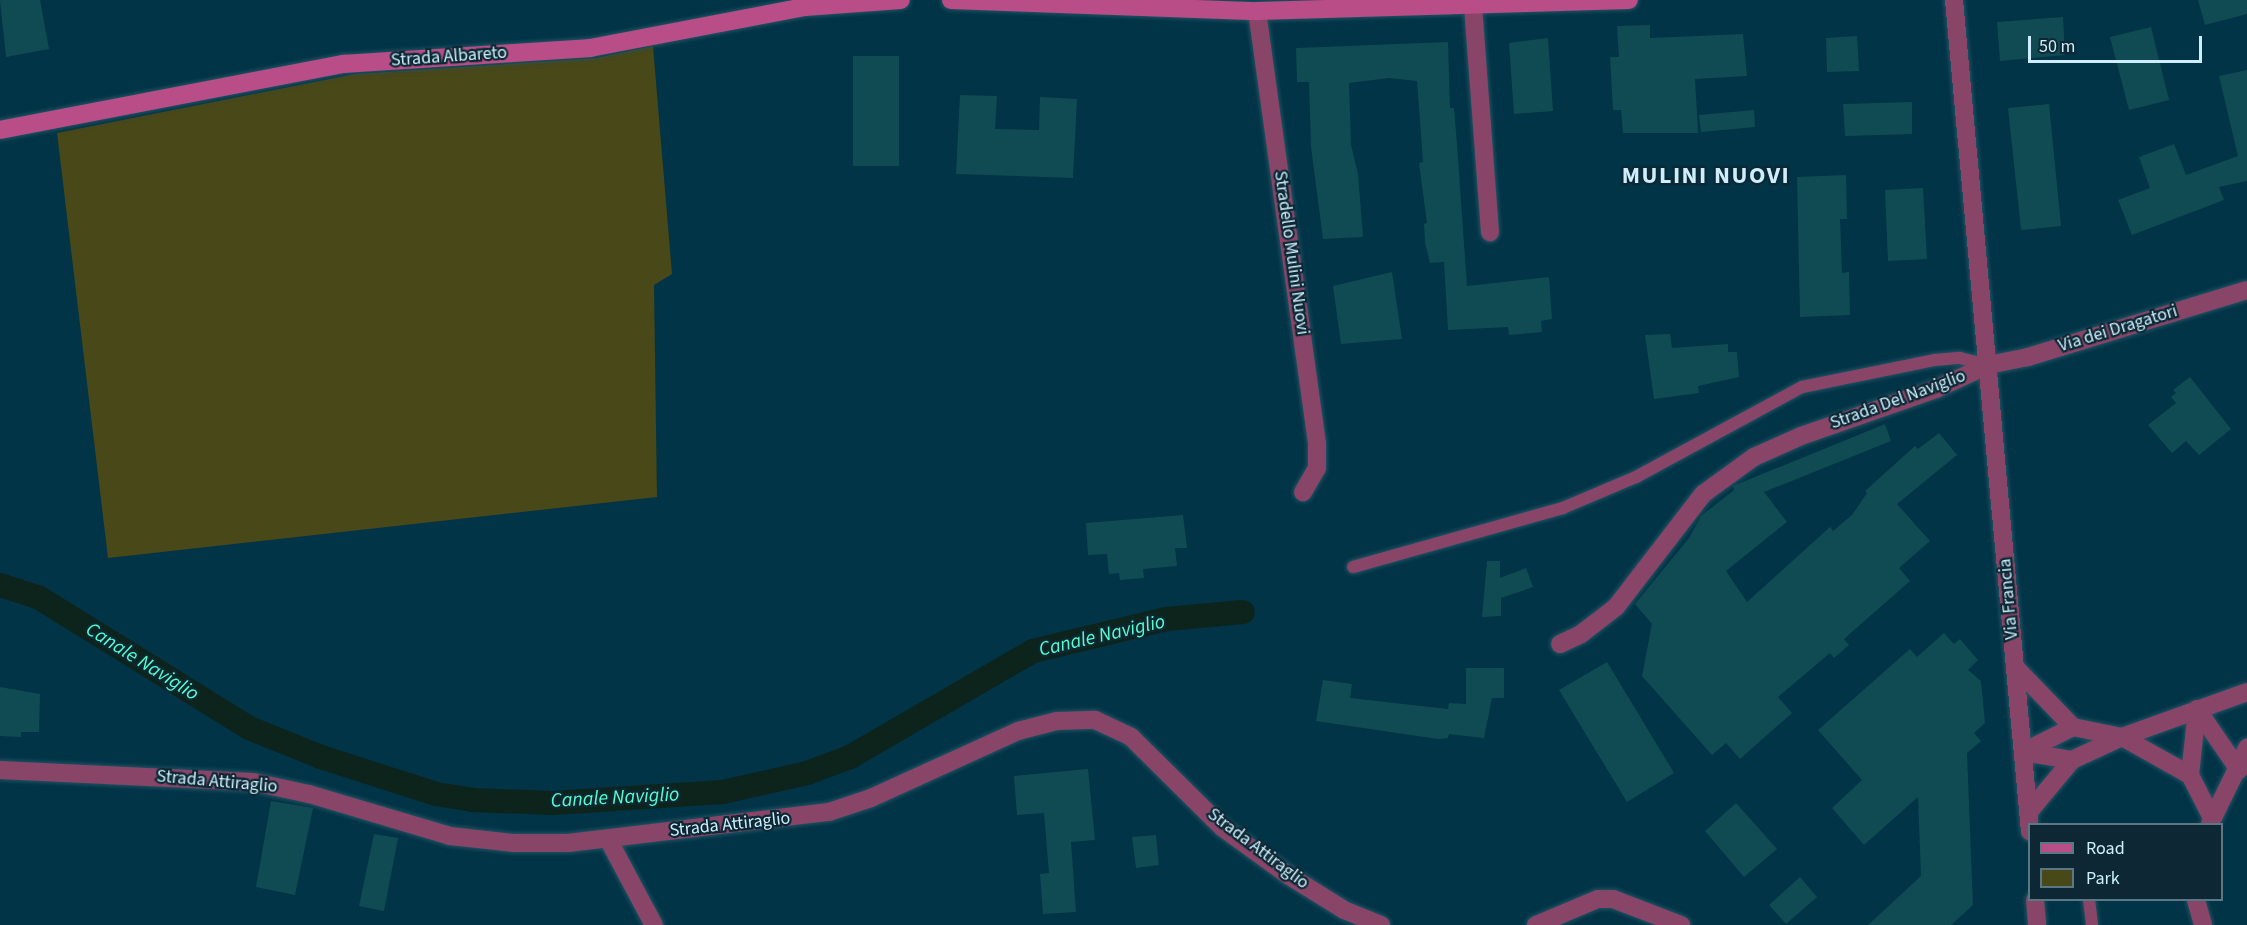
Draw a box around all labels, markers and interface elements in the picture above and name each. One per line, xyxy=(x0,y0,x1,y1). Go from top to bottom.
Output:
scale bar xyxy=(2031,24,2205,62)
text: 50 m xyxy=(2039,34,2075,59)
street label: Strada Albareto xyxy=(390,42,508,72)
district label: MULINI NUOVI xyxy=(1622,162,1790,190)
street label: Stradello Mulini Nuovi xyxy=(1269,170,1313,336)
street label: Via dei Dragatori xyxy=(2056,301,2180,357)
street label: Strada Del Naviglio xyxy=(1827,365,1969,435)
street label: Via Francia xyxy=(1995,558,2023,640)
water label: Canale Naviglio xyxy=(1037,610,1167,662)
water label: Canale Naviglio xyxy=(81,618,203,706)
street label: Strada Attiraglio xyxy=(156,766,278,798)
water label: Canale Naviglio xyxy=(550,783,680,813)
street label: Strada Attiraglio xyxy=(1203,804,1313,894)
street label: Strada Attiraglio xyxy=(669,808,791,842)
legend xyxy=(2028,823,2223,901)
text: Road xyxy=(2086,836,2125,861)
text: Park xyxy=(2086,866,2120,891)

